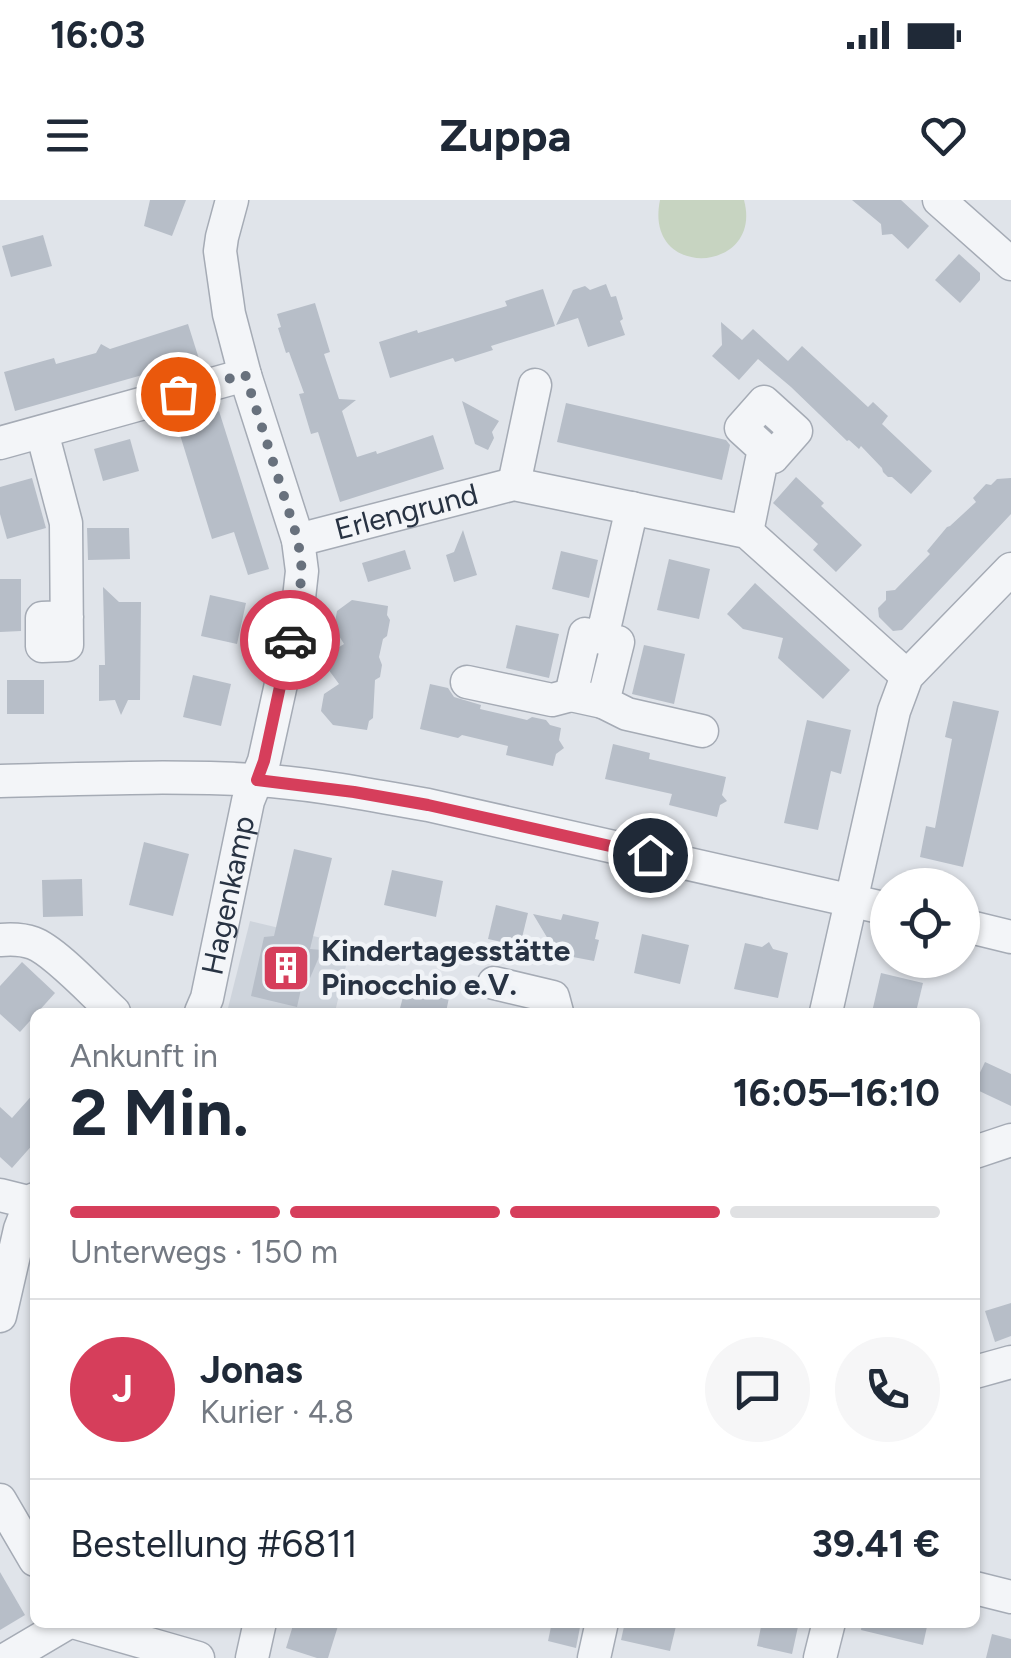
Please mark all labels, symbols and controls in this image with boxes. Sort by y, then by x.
text: 16:03 [50,12,145,58]
icon: menu [40,108,95,163]
text: Zuppa [439,108,572,162]
icon: heart [916,108,971,163]
pin [136,352,221,437]
icon: bag [151,367,206,422]
street label: Erlengrund [331,475,482,548]
courier [240,590,340,690]
icon: car [263,613,318,668]
street label: Hagenkamp [193,813,262,978]
pin [608,813,693,898]
icon: home [623,828,678,883]
map controls [870,868,980,978]
button: locate [870,868,980,978]
place label: Kindertagesstätte Pinocchio e.V. [321,932,571,1003]
building icon: Kindertagesstätte Pinocchio e.V. [260,942,312,994]
text: Ankunft in [70,1037,218,1075]
text: 16:05–16:10 [733,1070,940,1116]
text: 2 Min. [70,1073,249,1151]
text: Unterwegs · 150 m [70,1233,338,1271]
button: chat [705,1337,810,1442]
button: phone [835,1337,940,1442]
text: Jonas [200,1347,303,1393]
text: J [112,1366,133,1412]
text: Kurier · 4.8 [200,1393,354,1431]
text: Bestellung #6811 [70,1521,358,1567]
text: 39.41 € [812,1521,940,1567]

